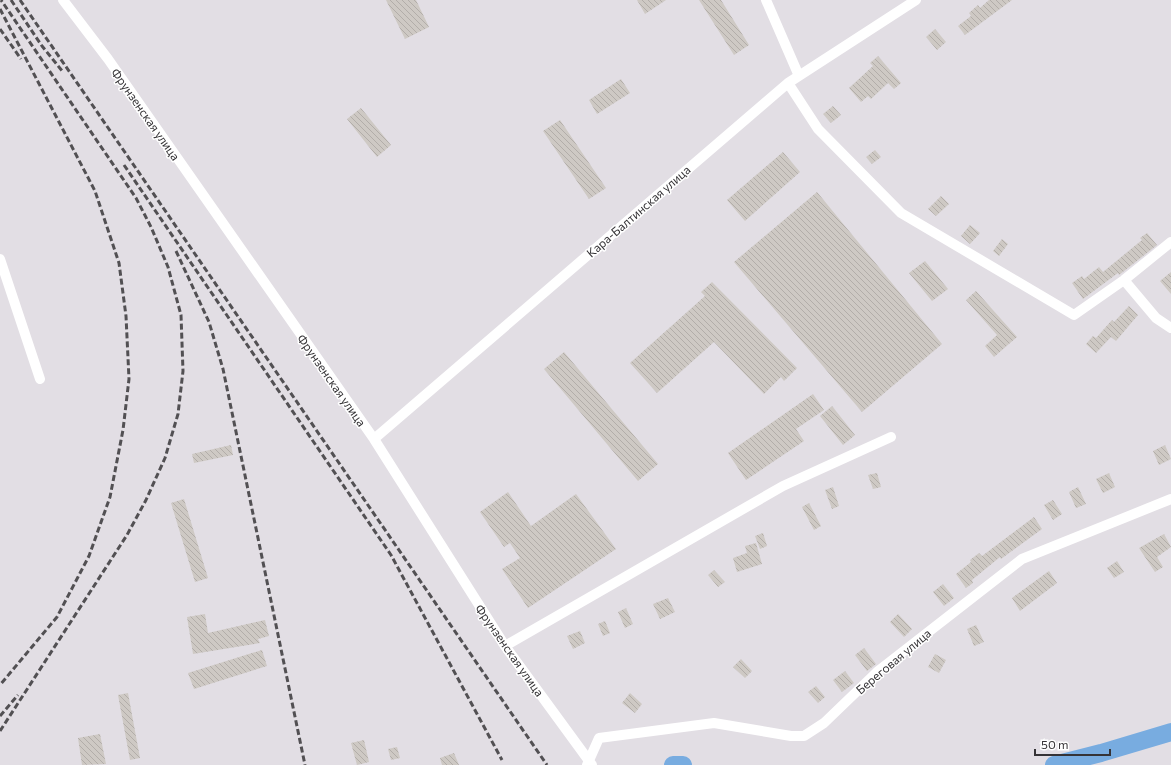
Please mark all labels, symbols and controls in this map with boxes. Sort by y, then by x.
street label: Фрунзенская улица [109,65,183,163]
street label: Кара-Балтинская улица [583,162,693,260]
street label: Фрунзенская улица [295,331,369,429]
street label: Фрунзенская улица [473,601,547,699]
street label: Береговая улица [853,626,933,696]
scale bar [1035,731,1110,757]
text: 50 m [1041,737,1069,751]

